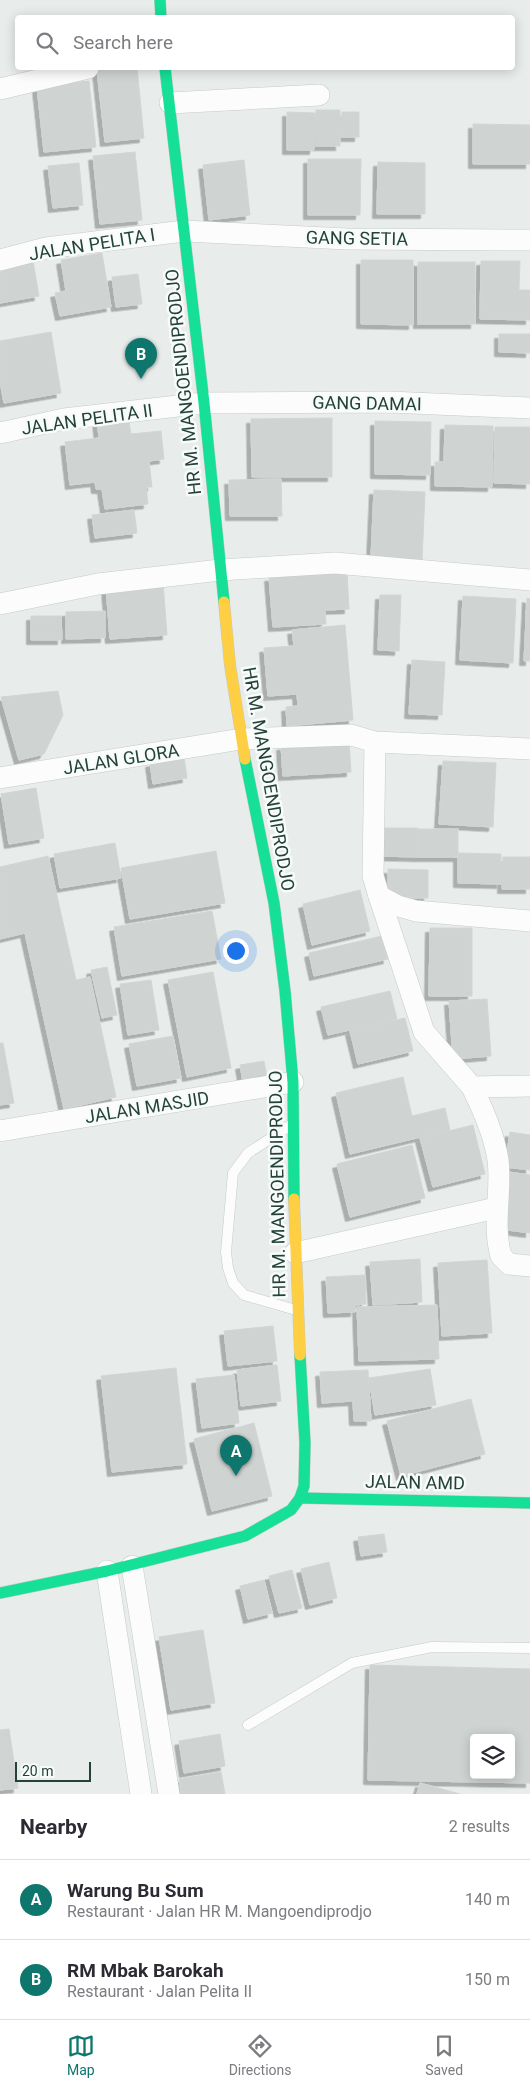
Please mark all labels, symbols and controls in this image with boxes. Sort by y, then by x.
search box [15,15,515,70]
icon: search [33,29,61,57]
text: Search here [73,31,173,54]
street label: JALAN PELITA I [27,224,157,264]
street label: GANG SETIA [306,227,409,249]
street label: HR M. MANGOENDIPRODJO [161,268,205,496]
pin: B [125,338,157,379]
street label: GANG DAMAI [312,392,422,414]
street label: JALAN PELITA II [20,399,154,439]
street label: HR M. MANGOENDIPRODJO [239,665,299,893]
street label: JALAN GLORA [62,739,181,779]
your location [223,938,249,964]
street label: HR M. MANGOENDIPRODJO [265,1070,289,1298]
street label: JALAN MASJID [83,1087,211,1127]
pin: A [220,1435,252,1476]
street label: JALAN AMD [365,1471,465,1493]
map controls [470,1734,515,1779]
button: layers [470,1734,515,1779]
scale bar [15,1759,91,1782]
text: 20 m [22,1763,54,1779]
text: Nearby [20,1815,87,1839]
text: 2 results [449,1817,510,1836]
text: Warung Bu Sum [67,1879,204,1902]
text: A [31,1890,41,1909]
text: 140 m [465,1890,510,1909]
text: Restaurant · Jalan HR M. Mangoendiprodjo [67,1902,372,1921]
text: RM Mbak Barokah [67,1959,224,1982]
text: B [31,1970,41,1989]
text: 150 m [465,1970,510,1989]
text: Restaurant · Jalan Pelita II [67,1982,252,2001]
tab: Map [67,2032,95,2078]
tab: Directions [229,2032,292,2078]
tab: Saved [425,2032,463,2078]

